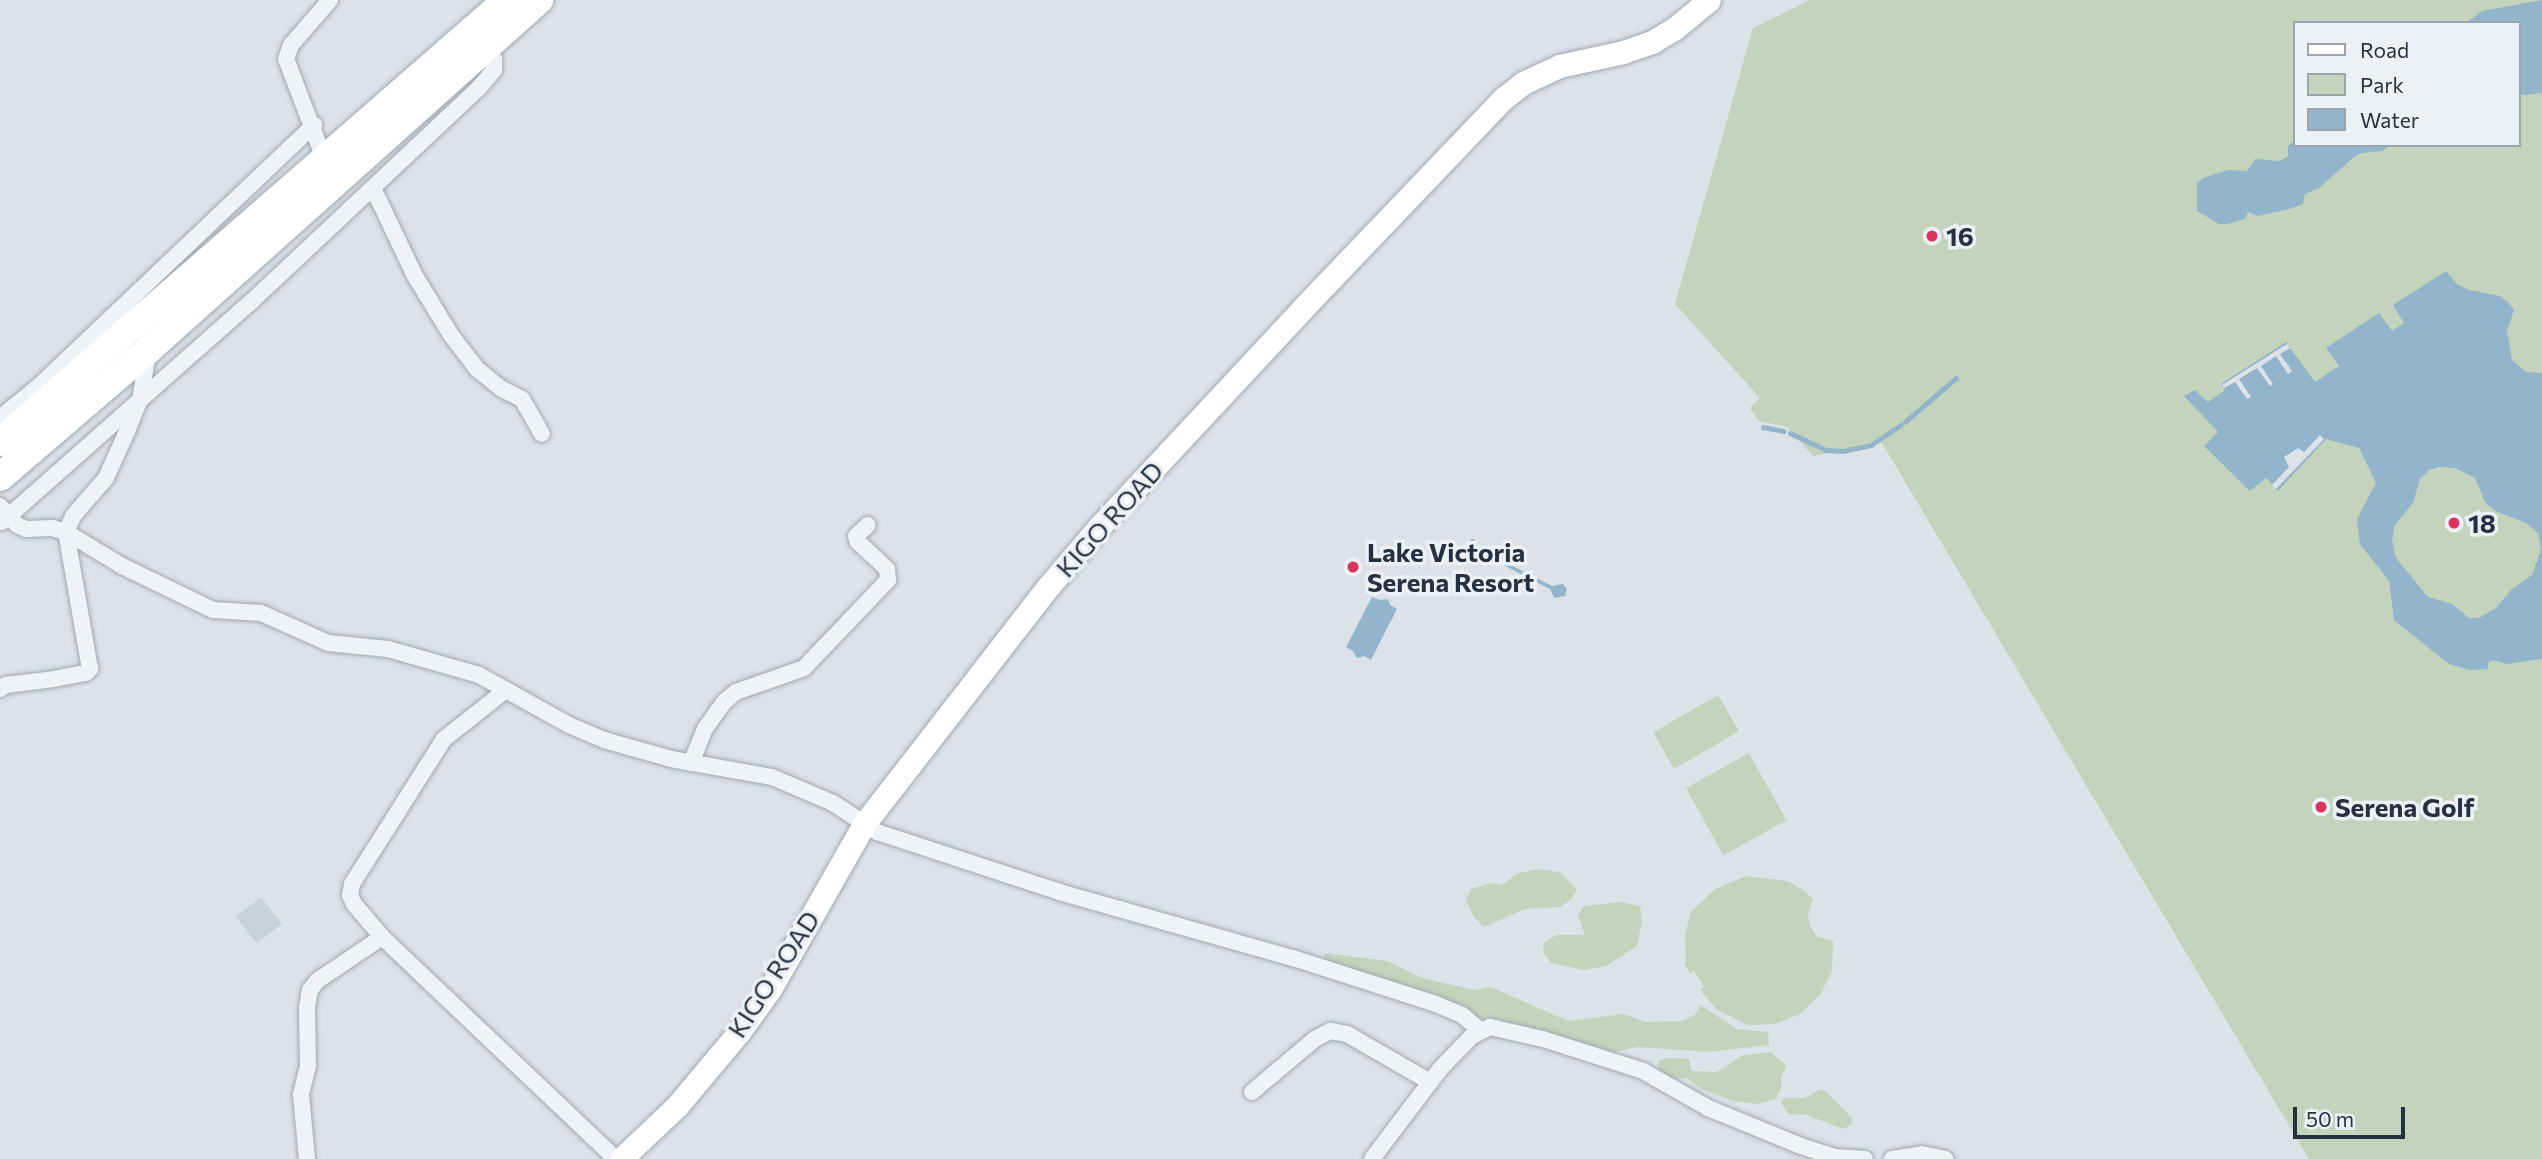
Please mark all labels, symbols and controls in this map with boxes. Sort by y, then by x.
legend [2294,21,2521,147]
text: Road [2360,37,2409,62]
text: Park [2360,72,2404,97]
text: Water [2360,107,2419,132]
place label: 16 [1946,220,1974,252]
marker: 16 [1924,228,1940,244]
street label: KIGO ROAD [1049,455,1169,583]
place label: 18 [2468,507,2496,539]
marker: 18 [2446,515,2462,531]
place label: Lake Victoria Serena Resort [1367,536,1534,598]
marker: Lake Victoria Serena Resort [1345,559,1361,575]
place label: Serena Golf [2335,791,2474,823]
marker: Serena Golf [2313,799,2329,815]
street label: KIGO ROAD [721,905,825,1043]
scale bar [2297,1092,2409,1136]
text: 50 m [2306,1106,2354,1131]

